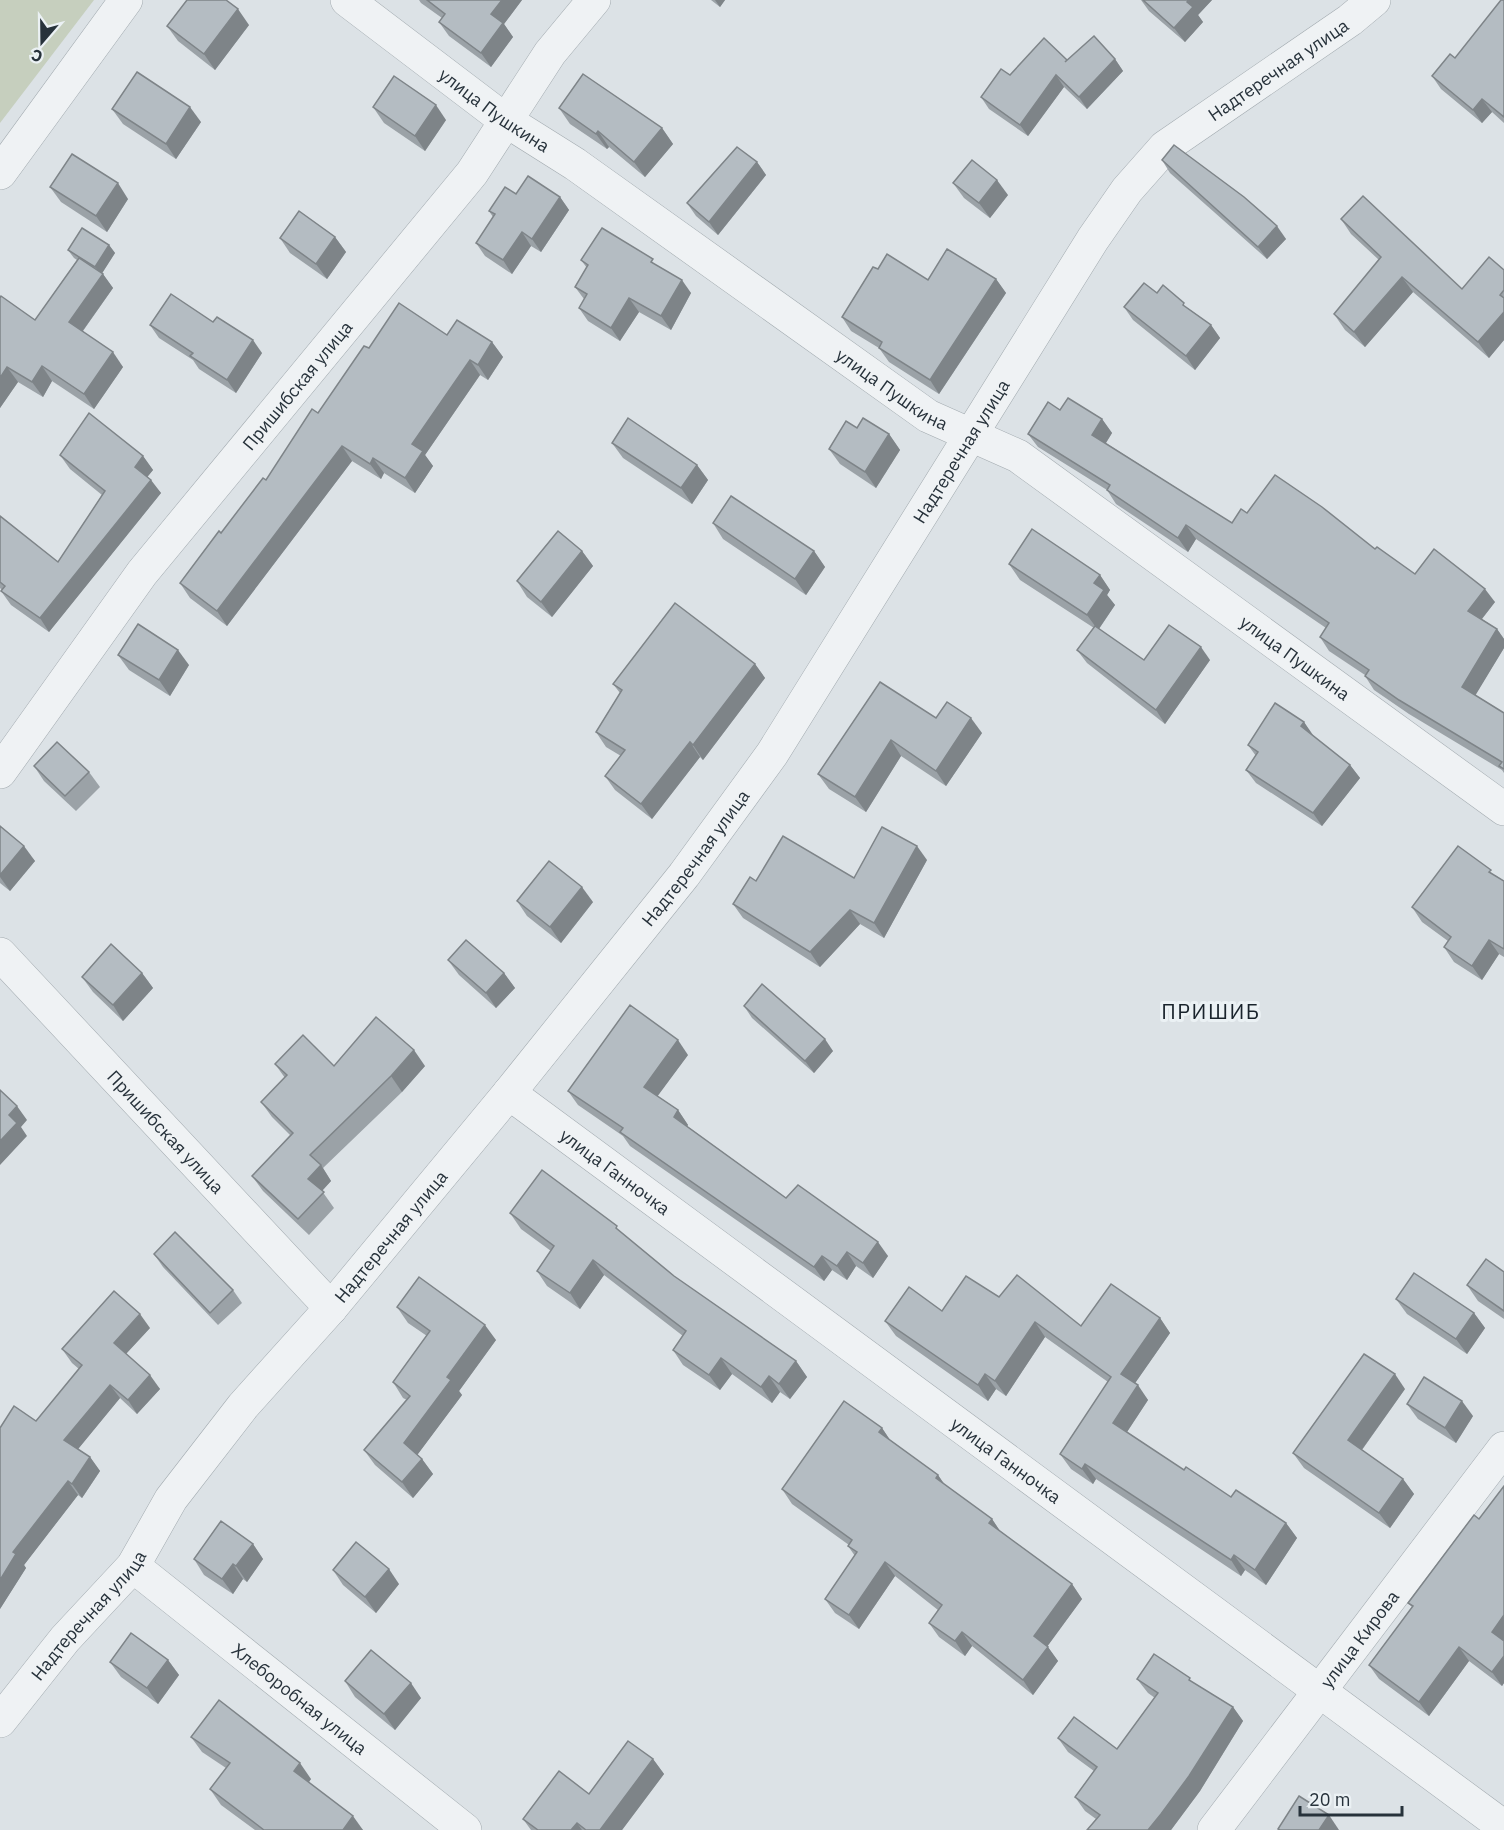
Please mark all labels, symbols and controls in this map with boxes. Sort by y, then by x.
north arrow [12,12,72,72]
street label: Надтеречная улица [1203,13,1353,126]
text: С [29,45,45,67]
street label: улица Пушкина [435,63,555,157]
street label: Пришибская улица [237,315,357,455]
street label: улица Пушкина [832,343,952,435]
street label: Надтеречная улица [907,375,1014,527]
street label: улица Пушкина [1236,610,1355,705]
street label: Надтеречная улица [636,784,754,931]
district label: ПРИШИБ [1161,997,1261,1025]
street label: Пришибская улица [103,1065,230,1198]
street label: улица Ганночка [555,1123,675,1220]
street label: Надтеречная улица [329,1165,452,1307]
street label: улица Ганночка [947,1412,1066,1508]
street label: Надтеречная улица [25,1546,151,1685]
street label: улица Кирова [1315,1585,1404,1692]
street label: Хлеборобная улица [227,1638,372,1760]
scale bar [1300,1779,1402,1817]
text: 20 m [1309,1788,1351,1811]

